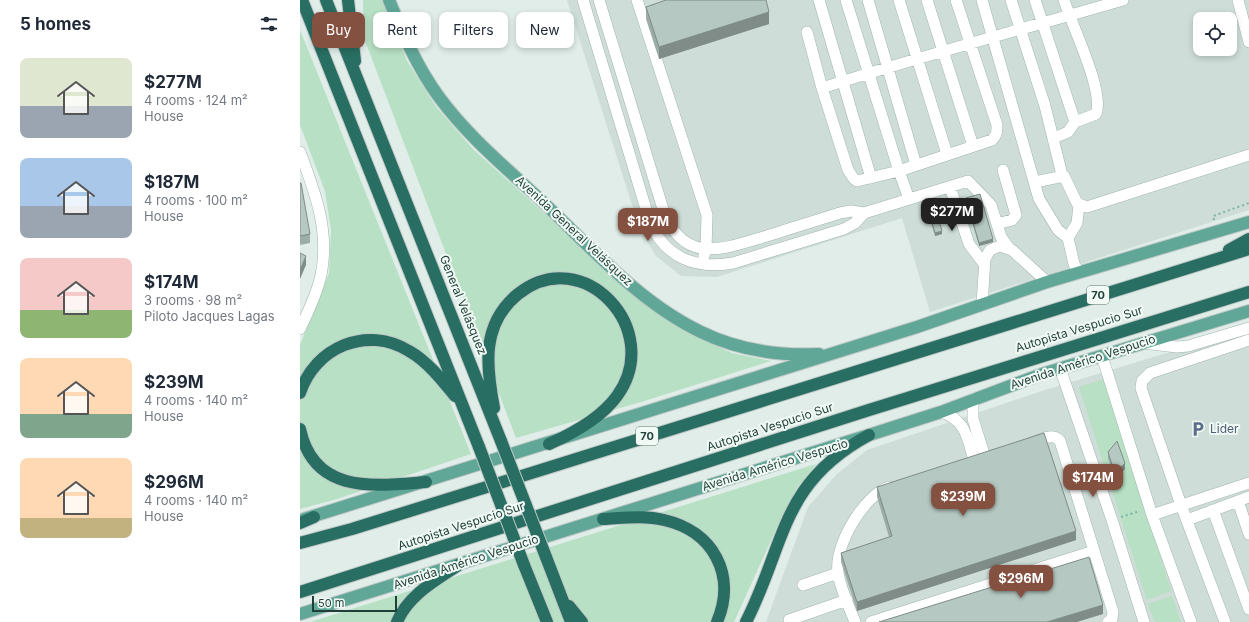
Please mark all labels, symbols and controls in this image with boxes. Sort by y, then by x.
chip: Buy [312,12,365,48]
chip: Rent [373,12,431,48]
chip: Filters [439,12,508,48]
chip: New [516,12,574,48]
map controls [1193,12,1237,56]
button: locate [1193,12,1237,56]
icon: filters [258,13,280,35]
text: 5 homes [20,14,91,34]
text: $277M [144,72,202,92]
icon: home [52,74,100,122]
text: 4 rooms · 124 m² [144,92,248,108]
text: House [144,108,184,124]
text: $187M [144,172,199,192]
street label: Avenida General Velásquez [513,172,636,289]
icon: home [52,174,100,222]
text: 4 rooms · 100 m² [144,192,248,208]
pin: $277M [924,198,980,232]
text: $277M [930,203,974,219]
text: House [144,208,184,224]
pin: $187M [620,208,676,242]
text: $187M [627,213,669,229]
street label: General Velásquez [437,253,490,357]
text: $174M [144,272,199,292]
icon: home [52,274,100,322]
road number: 70 [1087,286,1109,304]
text: 3 rooms · 98 m² [144,292,242,308]
street label: Autopista Vespucio Sur [1013,302,1145,355]
text: Piloto Jacques Lagas [144,308,275,324]
street label: Avenida Américo Vespucio [1008,331,1157,392]
text: $239M [144,372,204,392]
icon: home [52,374,100,422]
text: 4 rooms · 140 m² [144,392,248,408]
street label: Autopista Vespucio Sur [705,399,835,454]
text: House [144,408,184,424]
parking icon: Lider [1189,420,1207,438]
place label: Lider [1210,421,1239,436]
road number: 70 [636,427,658,445]
street label: Avenida Américo Vespucio [700,435,850,494]
pin: $174M [1065,464,1121,498]
text: $174M [1072,469,1114,485]
text: $296M [144,472,204,492]
icon: home [52,474,100,522]
pin: $239M [935,483,991,517]
text: $239M [940,488,986,504]
text: 4 rooms · 140 m² [144,492,248,508]
street label: Autopista Vespucio Sur [396,498,526,553]
text: House [144,508,184,524]
street label: Avenida Américo Vespucio [391,531,540,592]
pin: $296M [993,565,1049,599]
text: $296M [998,570,1044,586]
scale bar [312,594,397,613]
text: 50 m [318,596,344,610]

